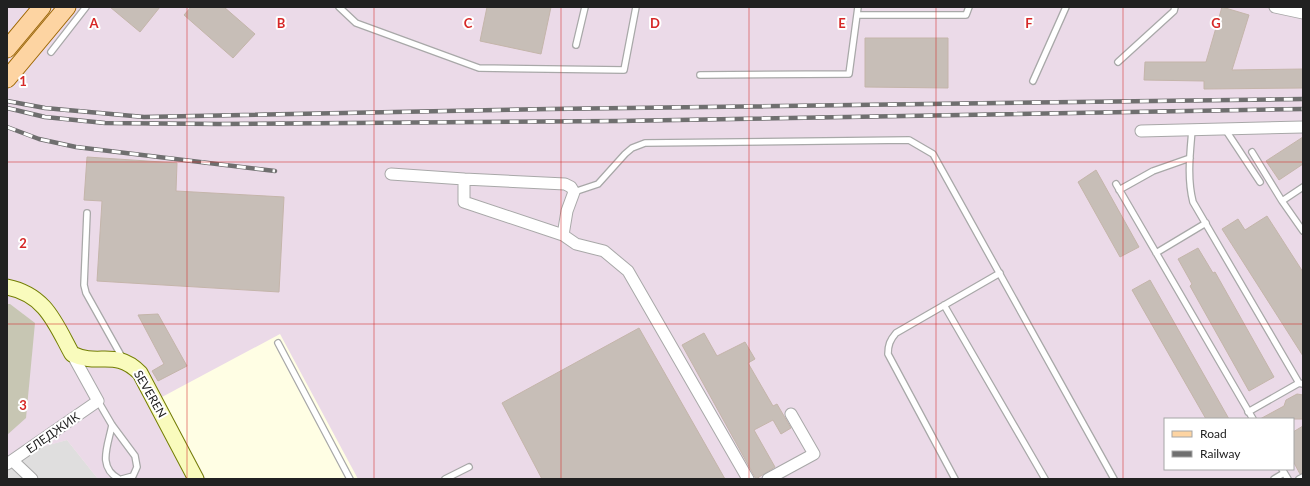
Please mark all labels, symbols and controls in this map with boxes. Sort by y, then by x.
text: A [88,15,99,31]
text: B [277,15,286,31]
text: C [464,15,473,31]
text: D [650,15,660,31]
text: E [838,15,846,31]
text: F [1025,15,1033,31]
text: G [1211,15,1221,31]
text: 1 [19,73,27,89]
text: 2 [19,235,27,251]
street label: SEVEREN [131,367,170,420]
text: 3 [19,397,27,413]
street label: ЕЛЕДЖИК [23,409,82,456]
legend [1164,418,1294,470]
text: Road [1200,426,1227,441]
text: Railway [1200,446,1241,461]

